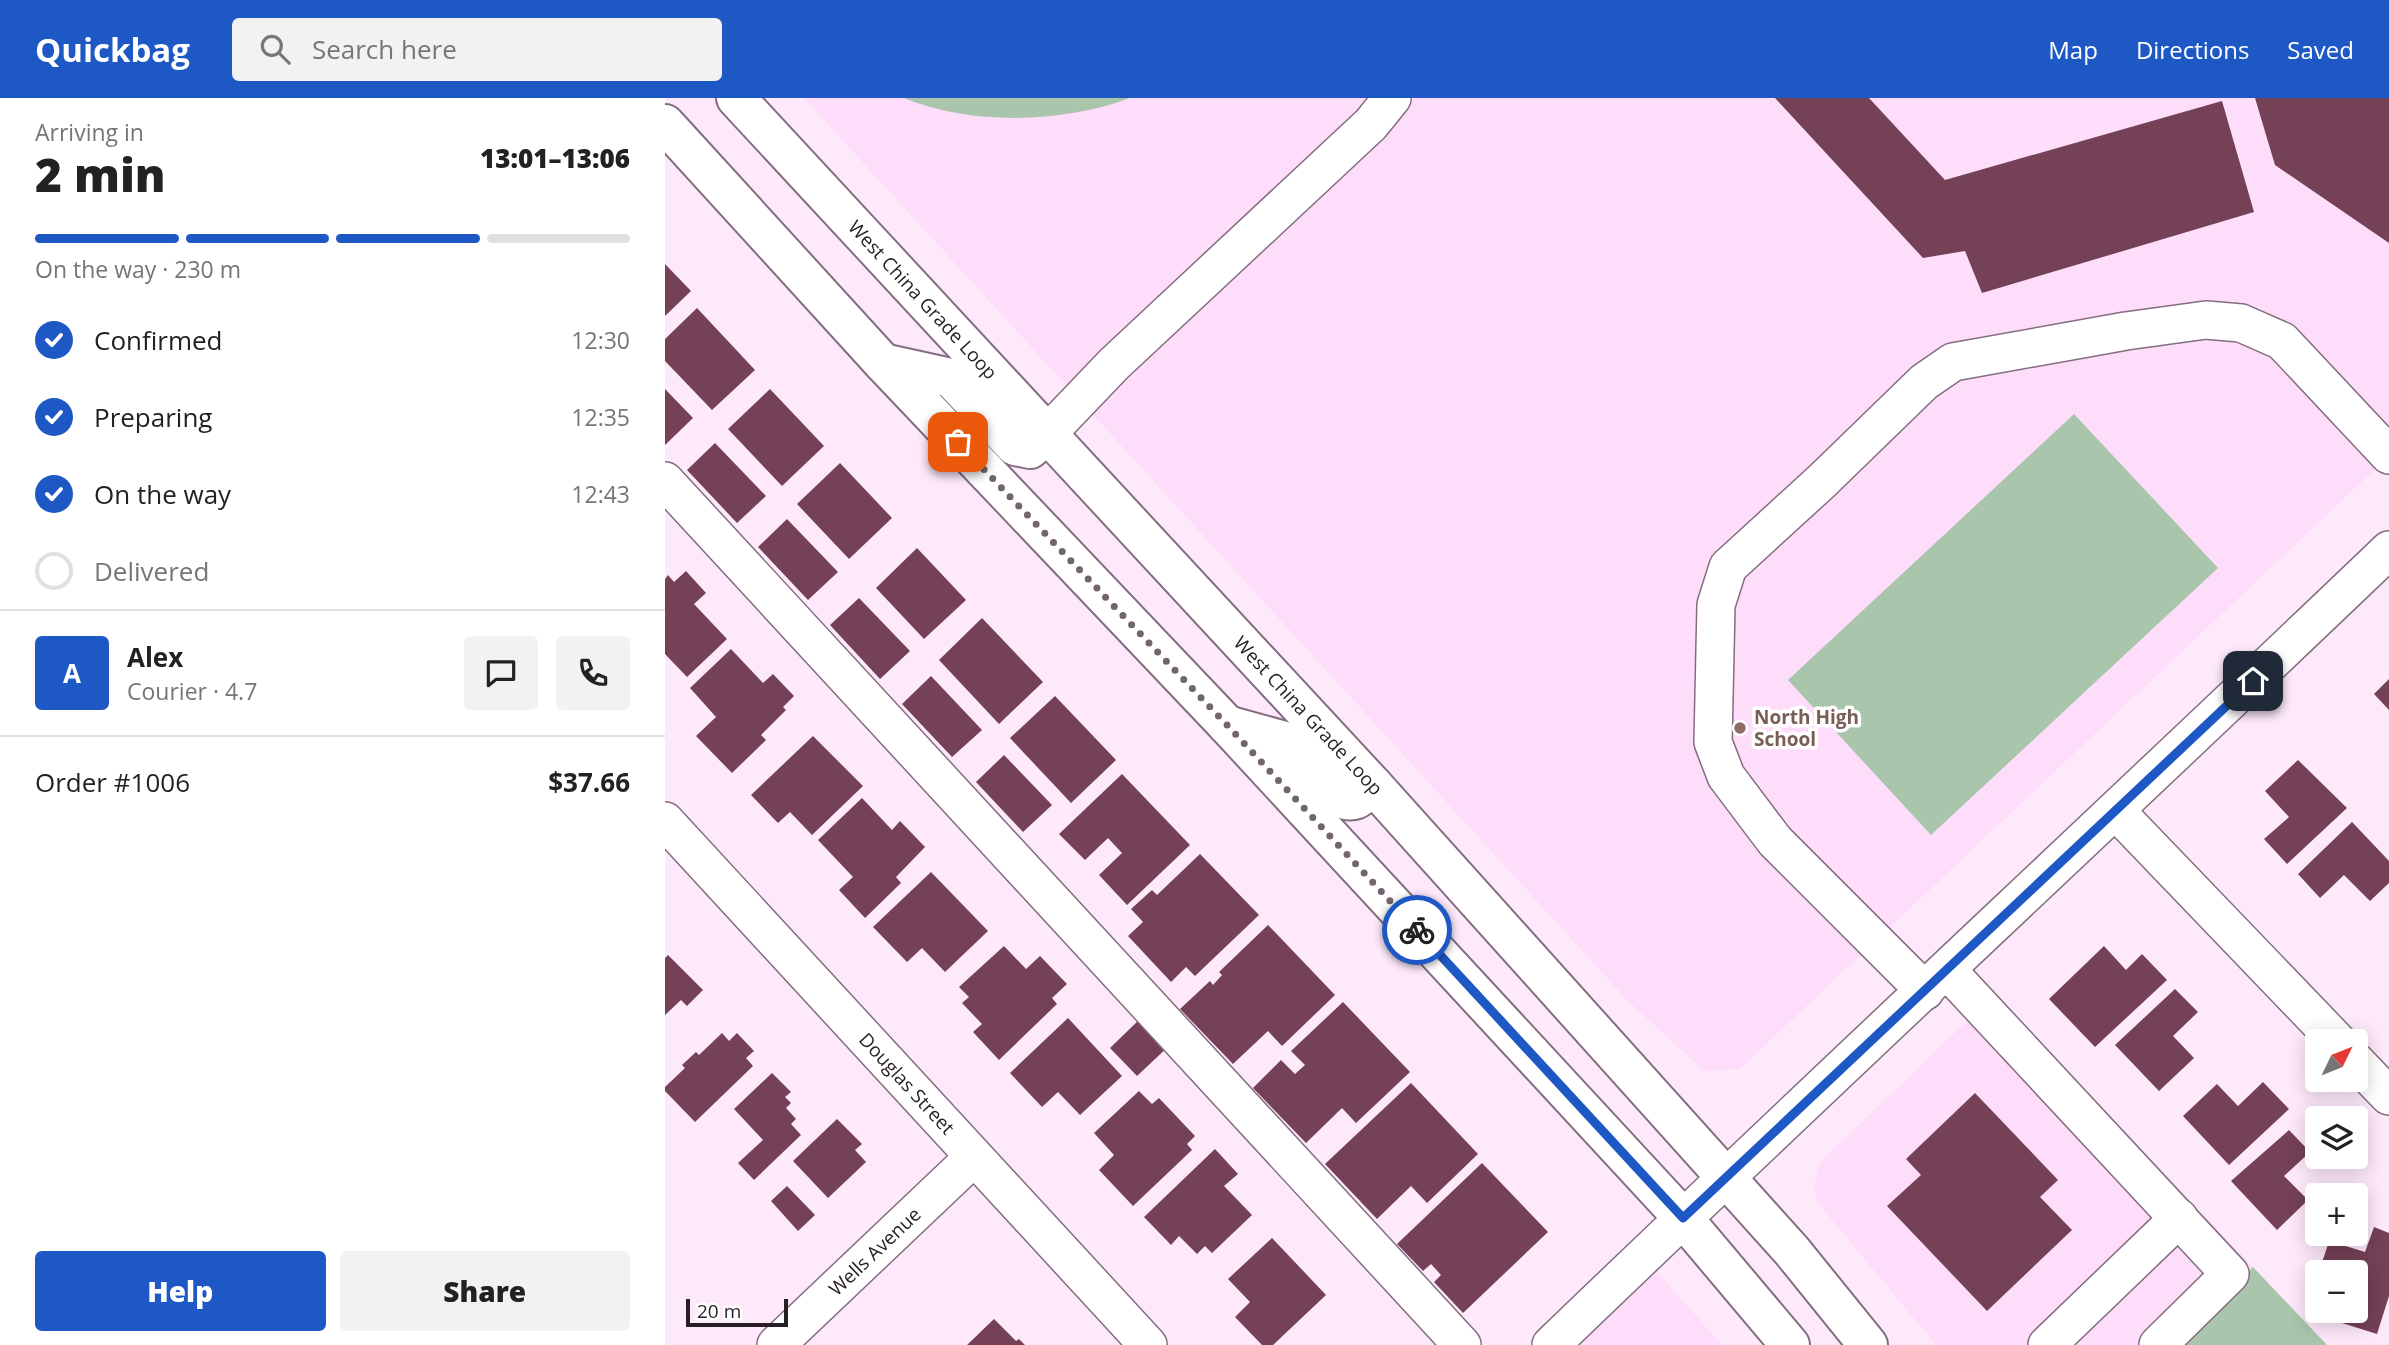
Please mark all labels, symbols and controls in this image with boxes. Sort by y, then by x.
search box [232,18,722,81]
text: Quickbag [35,27,190,72]
icon: search [256,30,294,68]
text: Search here [312,31,457,67]
text: Map [2048,33,2098,66]
text: Directions [2136,33,2249,66]
text: Saved [2287,33,2354,66]
text: Arriving in [35,116,144,148]
text: 13:01–13:06 [480,140,630,176]
text: 2 min [35,143,166,205]
street label: West China Grade Loop [843,214,1003,385]
text: On the way · 230 m [35,253,241,285]
icon: check [35,321,73,359]
text: Confirmed [94,322,222,358]
text: 12:30 [571,324,630,356]
icon: check [35,398,73,436]
text: Preparing [94,399,212,435]
text: 12:35 [571,401,630,433]
pin [928,412,988,472]
icon: bag [939,423,977,461]
icon: check [35,475,73,513]
text: On the way [94,476,231,512]
text: 12:43 [571,478,630,510]
text: Delivered [94,553,209,589]
street label: West China Grade Loop [1228,630,1389,801]
button: chat [464,636,538,710]
button: phone [556,636,630,710]
text: Alex [127,639,183,675]
pin [2223,651,2283,711]
text: A [63,655,81,691]
icon: home [2234,662,2272,700]
text: Courier · 4.7 [127,675,257,707]
place label: North High School [1754,704,1859,752]
marker: North High School [1732,720,1748,736]
text: Order #1006 [35,764,190,800]
text: $37.66 [548,764,630,800]
courier [1382,895,1452,965]
icon: bike [1398,911,1436,949]
street label: Douglas Street [853,1027,961,1140]
north arrow [2305,1029,2368,1092]
map controls [2305,1029,2368,1323]
button: layers [2305,1106,2368,1169]
button: + [2305,1183,2368,1246]
street label: Wells Avenue [823,1201,926,1301]
button: Help [35,1251,326,1331]
button: Share [340,1251,630,1331]
button: − [2305,1260,2368,1323]
scale bar [686,1296,787,1328]
text: 20 m [697,1298,741,1324]

